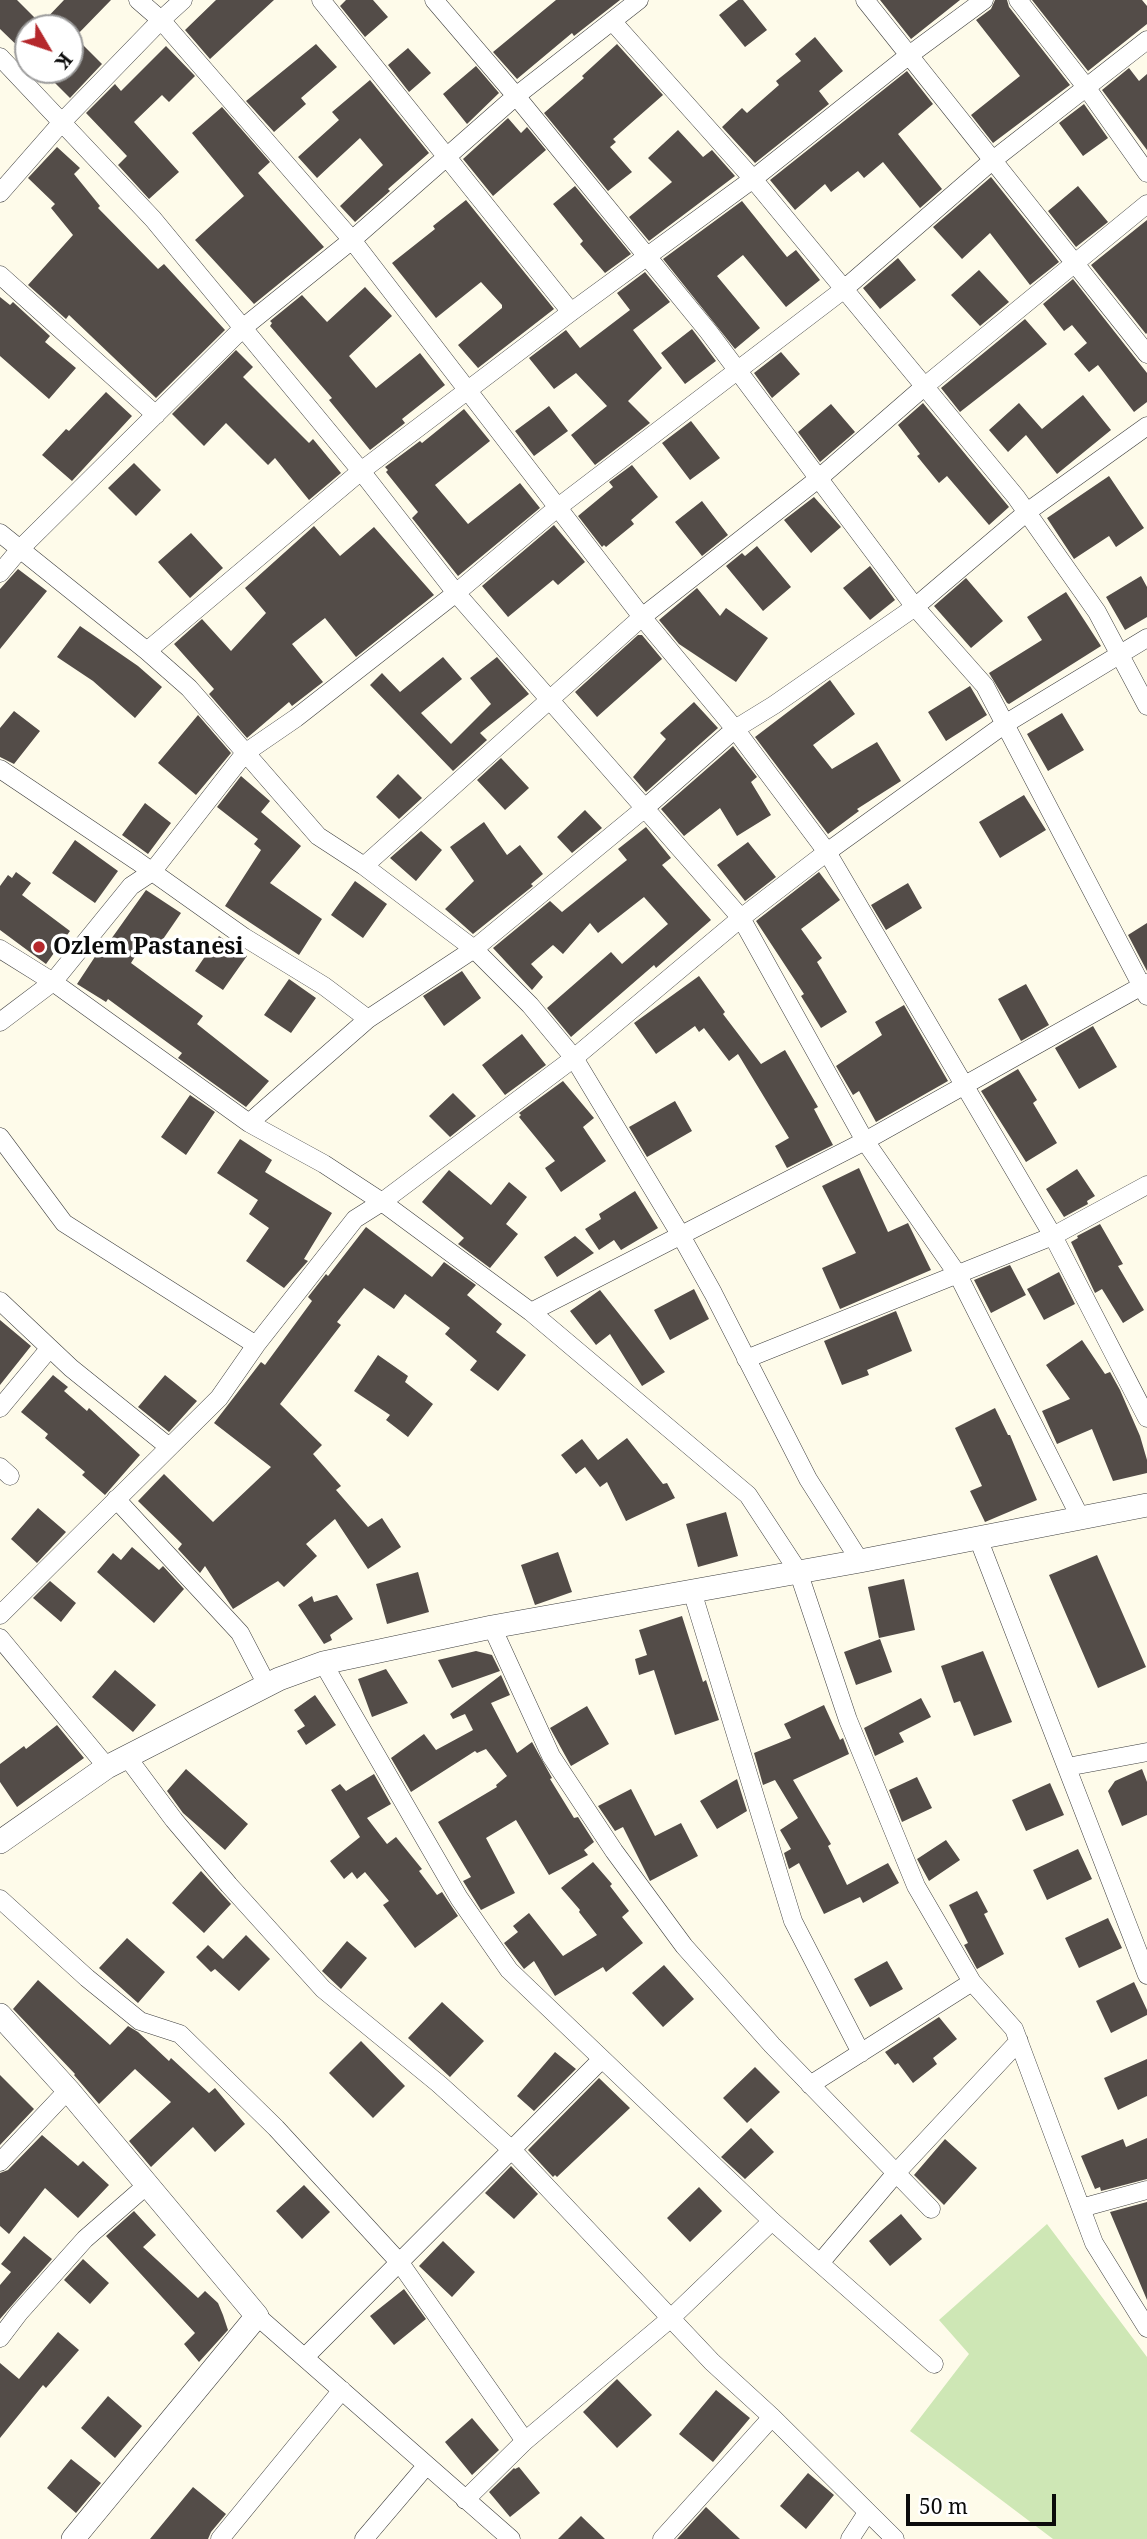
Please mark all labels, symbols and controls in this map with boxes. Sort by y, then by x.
north arrow [14,14,84,84]
text: K [49,47,78,75]
place label: Ozlem Pastanesi [53,933,243,961]
marker: Ozlem Pastanesi [31,939,47,955]
scale bar [909,2480,1060,2524]
text: 50 m [919,2492,968,2520]

